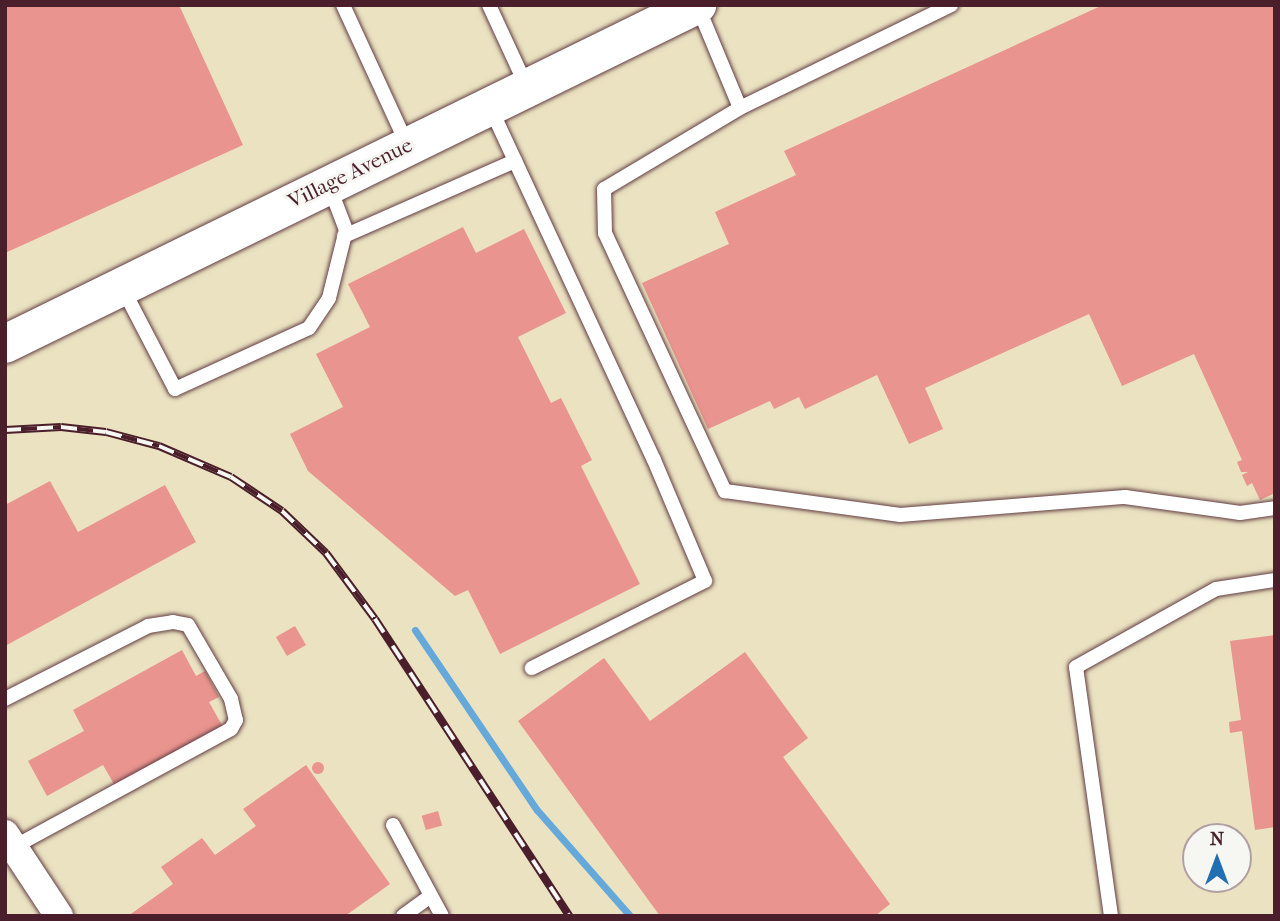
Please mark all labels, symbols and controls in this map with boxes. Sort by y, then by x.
street label: Village Avenue [284,132,416,214]
north arrow [1182,823,1252,893]
text: N [1210,828,1224,850]

